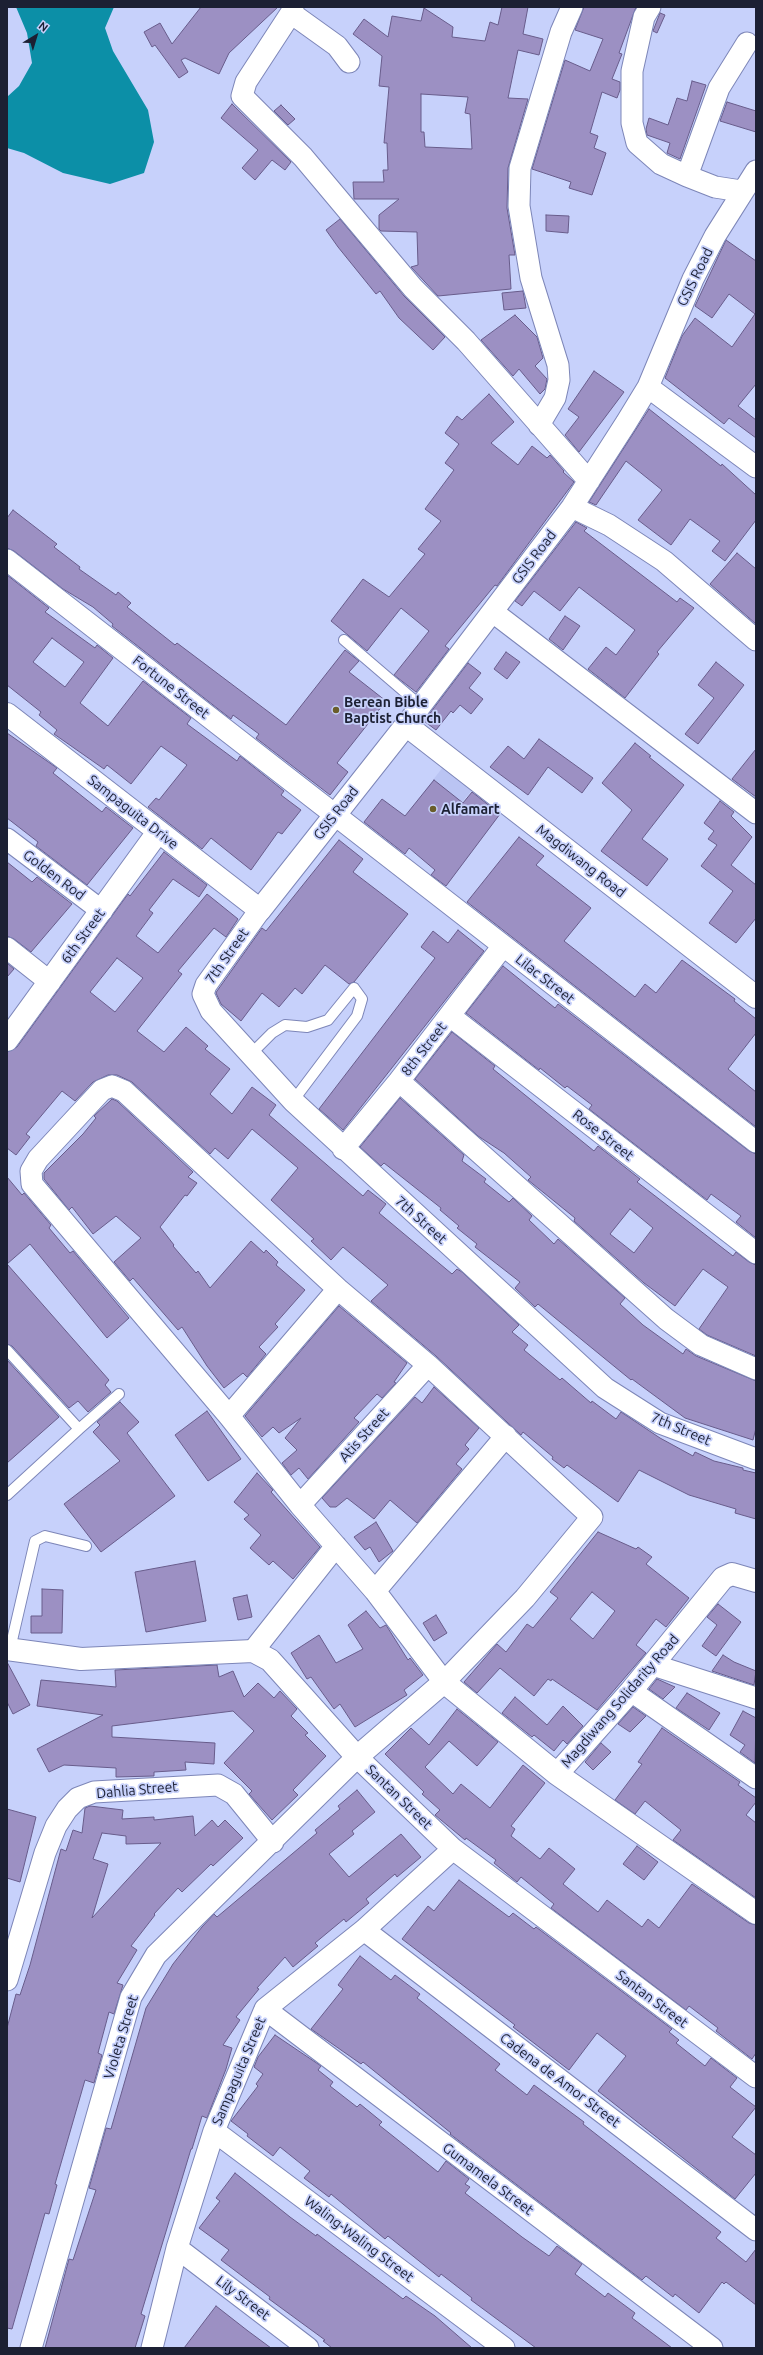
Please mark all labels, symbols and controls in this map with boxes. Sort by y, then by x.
north arrow [16,16,56,56]
text: N [36,19,50,34]
street label: GSIS Road [674,245,716,309]
street label: GSIS Road [508,527,560,587]
street label: Fortune Street [129,652,213,722]
place label: Berean Bible Baptist Church [344,694,441,726]
marker: Berean Bible Baptist Church [331,705,341,715]
street label: Sampaguita Drive [84,771,182,853]
street label: GSIS Road [310,783,362,843]
place label: Alfamart [441,801,500,817]
marker: Alfamart [428,804,438,814]
street label: Magdiwang Road [533,821,629,901]
street label: Golden Rod [20,846,88,904]
street label: 6th Street [57,905,109,967]
street label: 7th Street [202,925,252,987]
street label: Lilac Street [512,951,578,1007]
street label: 8th Street [398,1019,450,1079]
street label: Rose Street [569,1106,637,1164]
street label: 7th Street [392,1192,450,1248]
street label: Atis Street [336,1405,392,1465]
street label: 7th Street [648,1409,714,1449]
street label: Magdiwang Solidarity Road [558,1631,682,1771]
street label: Santan Street [362,1761,436,1833]
street label: Dahlia Street [96,1778,178,1802]
street label: Santan Street [613,1967,691,2031]
street label: Violeta Street [100,1993,142,2081]
street label: Sampaguita Street [209,2014,269,2128]
street label: Cadena de Amor Street [497,2029,623,2131]
street label: Gumamela Street [439,2139,537,2219]
street label: Waling-Waling Street [301,2192,417,2286]
street label: Lily Street [213,2272,273,2324]

